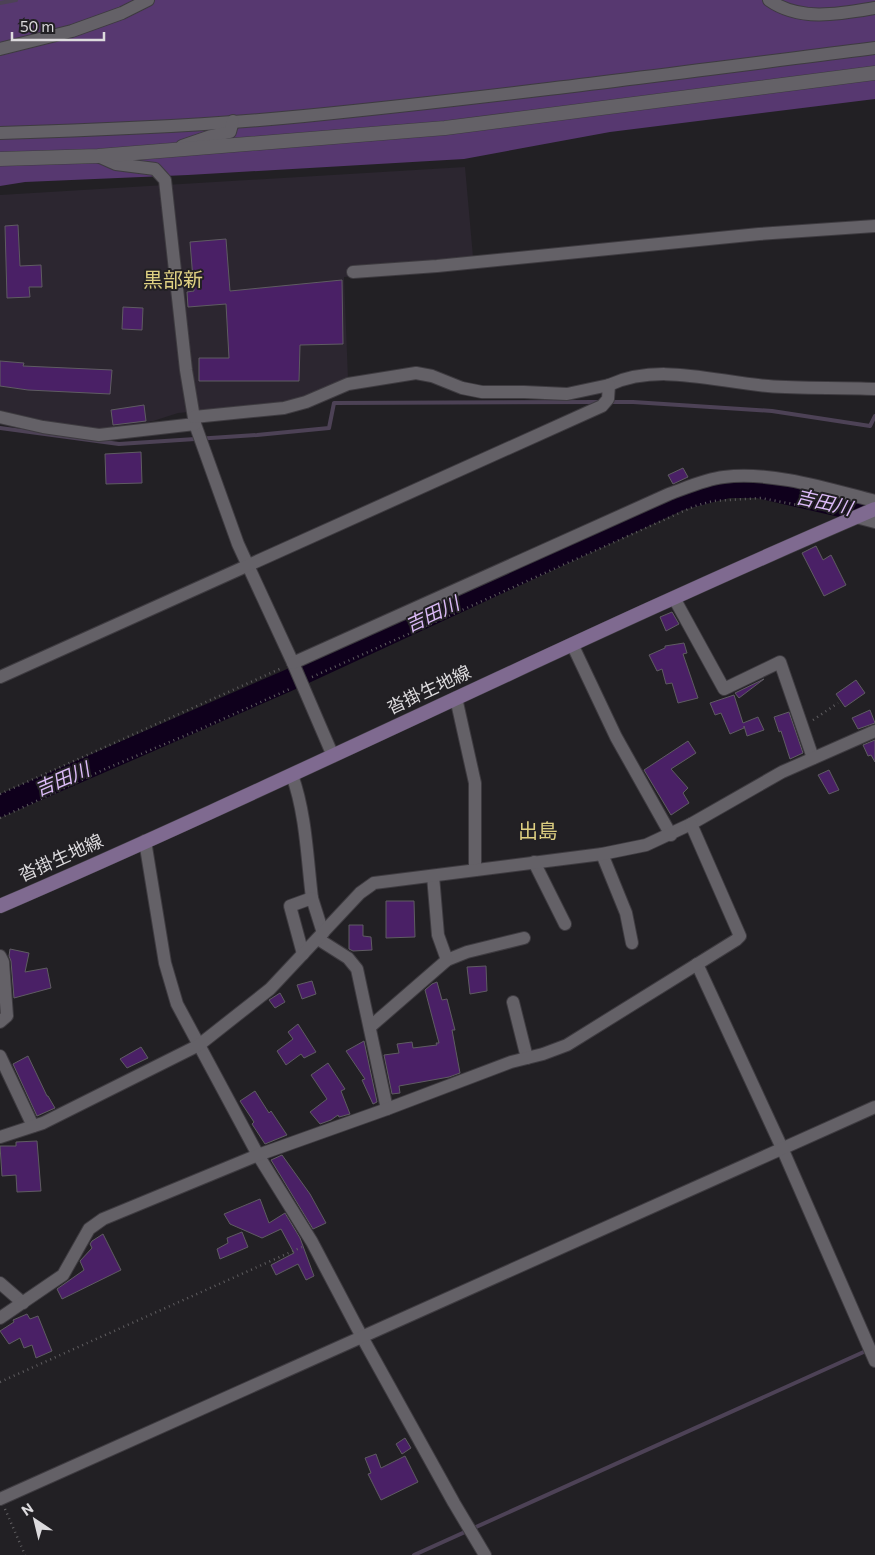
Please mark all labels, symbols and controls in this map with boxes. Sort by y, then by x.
scale bar [12,10,105,42]
text: 50 m [20,17,54,35]
district label: 黒部新 [143,267,203,291]
water label: 吉田川 [794,484,856,520]
water label: 吉田川 [401,590,464,636]
street label: 沓掛生地線 [383,660,474,718]
water label: 吉田川 [31,756,94,800]
district label: 出島 [518,818,558,842]
street label: 沓掛生地線 [15,829,106,885]
north arrow [10,1495,60,1545]
text: N [18,1499,36,1519]

